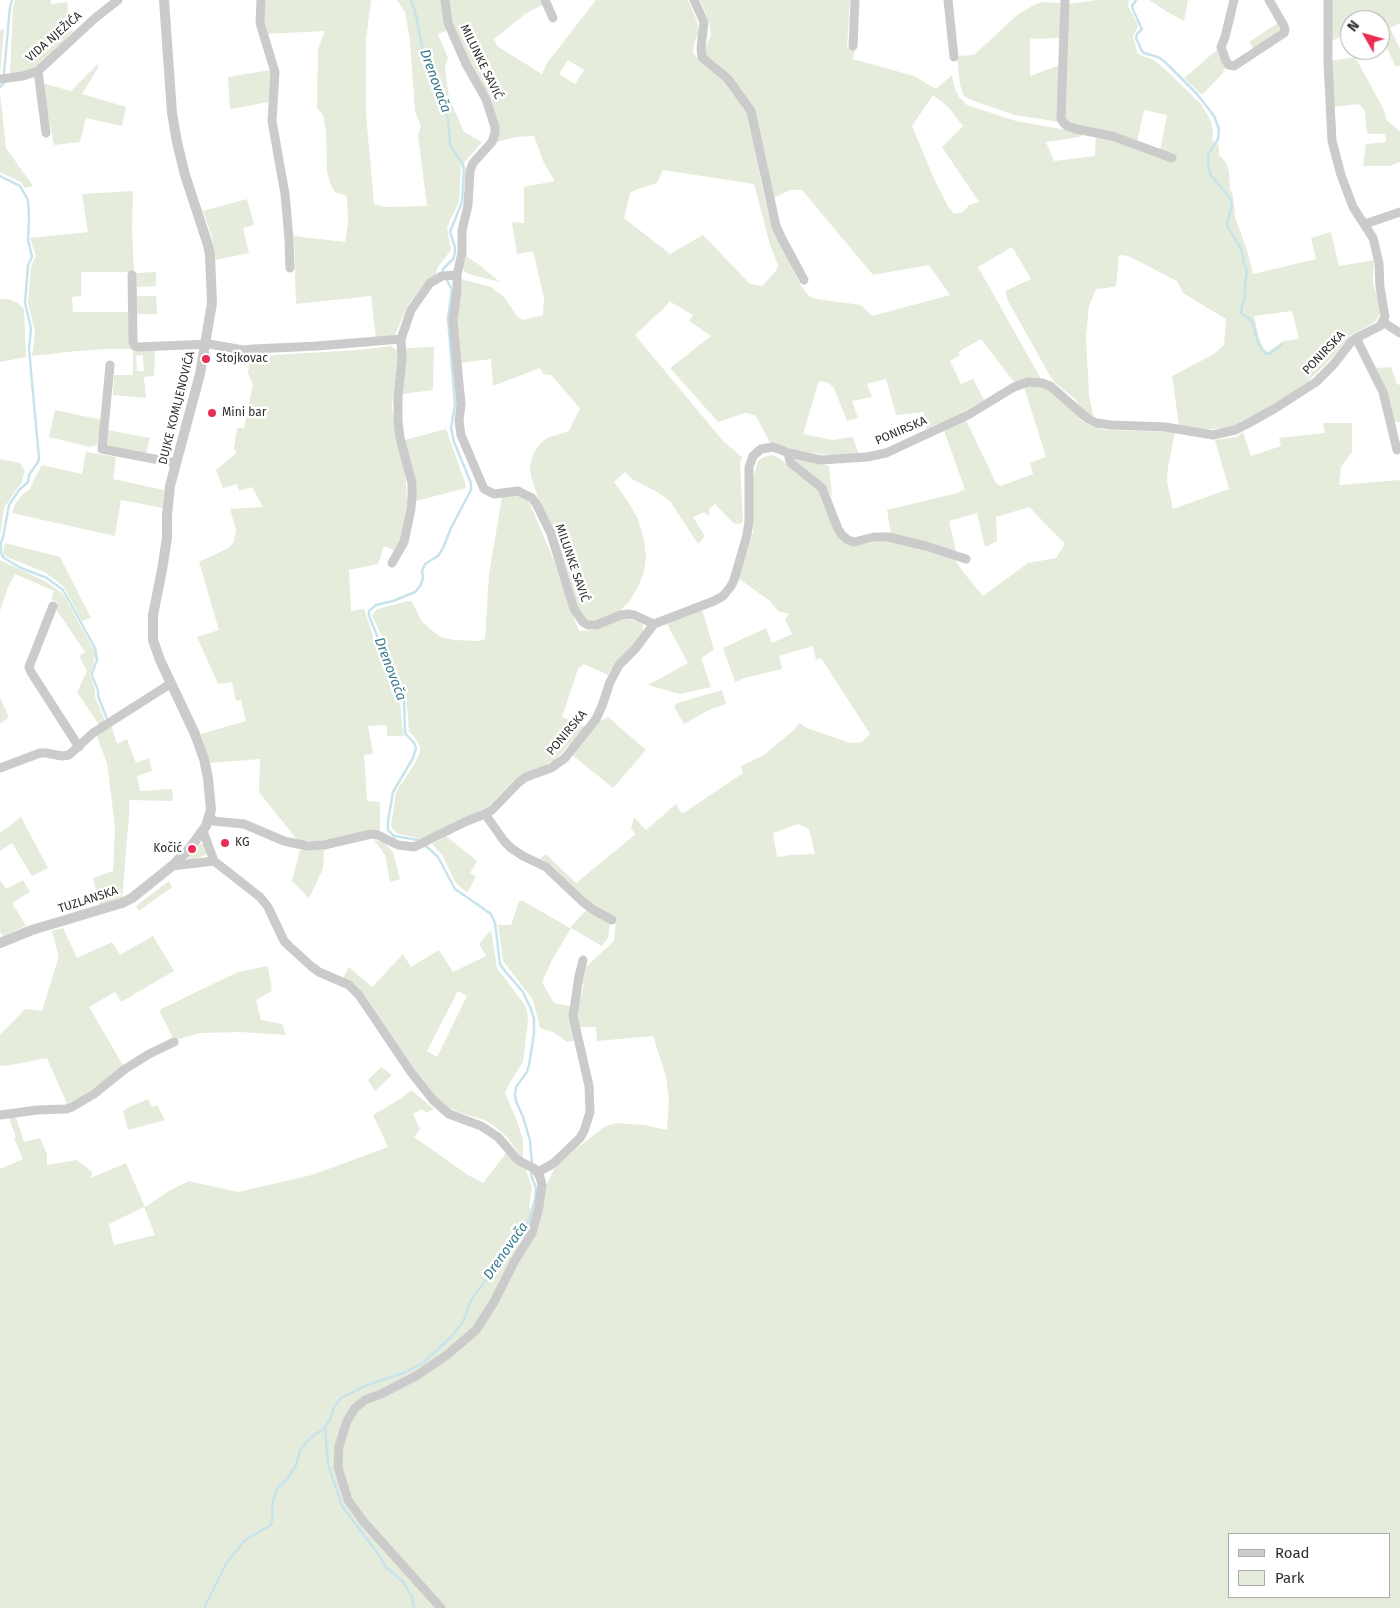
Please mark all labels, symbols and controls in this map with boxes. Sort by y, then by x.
street label: VIDA NJEŽIĆA [23,9,85,65]
north arrow [1340,10,1390,60]
text: N [1344,17,1363,35]
street label: MILUNKE SAVIĆ [457,22,505,102]
water label: Drenovača [416,47,454,115]
street label: PONIRSKA [1300,328,1348,378]
street label: DUJKE KOMLJENOVIĆA [156,350,198,466]
place label: Stojkovac [216,352,268,366]
marker: Stojkovac [200,353,212,365]
place label: Mini bar [222,406,266,420]
marker: Mini bar [206,407,218,419]
street label: PONIRSKA [873,414,929,448]
street label: MILUNKE SAVIĆ [552,522,592,604]
water label: Drenovača [370,635,410,703]
street label: PONIRSKA [544,707,590,759]
place label: KG [235,836,249,850]
marker: KG [219,837,231,849]
place label: Kočić [153,842,182,856]
marker: Kočić [186,843,198,855]
street label: TUZLANSKA [56,884,120,916]
water label: Drenovača [480,1219,532,1283]
legend [1228,1533,1390,1598]
text: Road [1275,1544,1310,1562]
text: Park [1275,1569,1305,1587]

